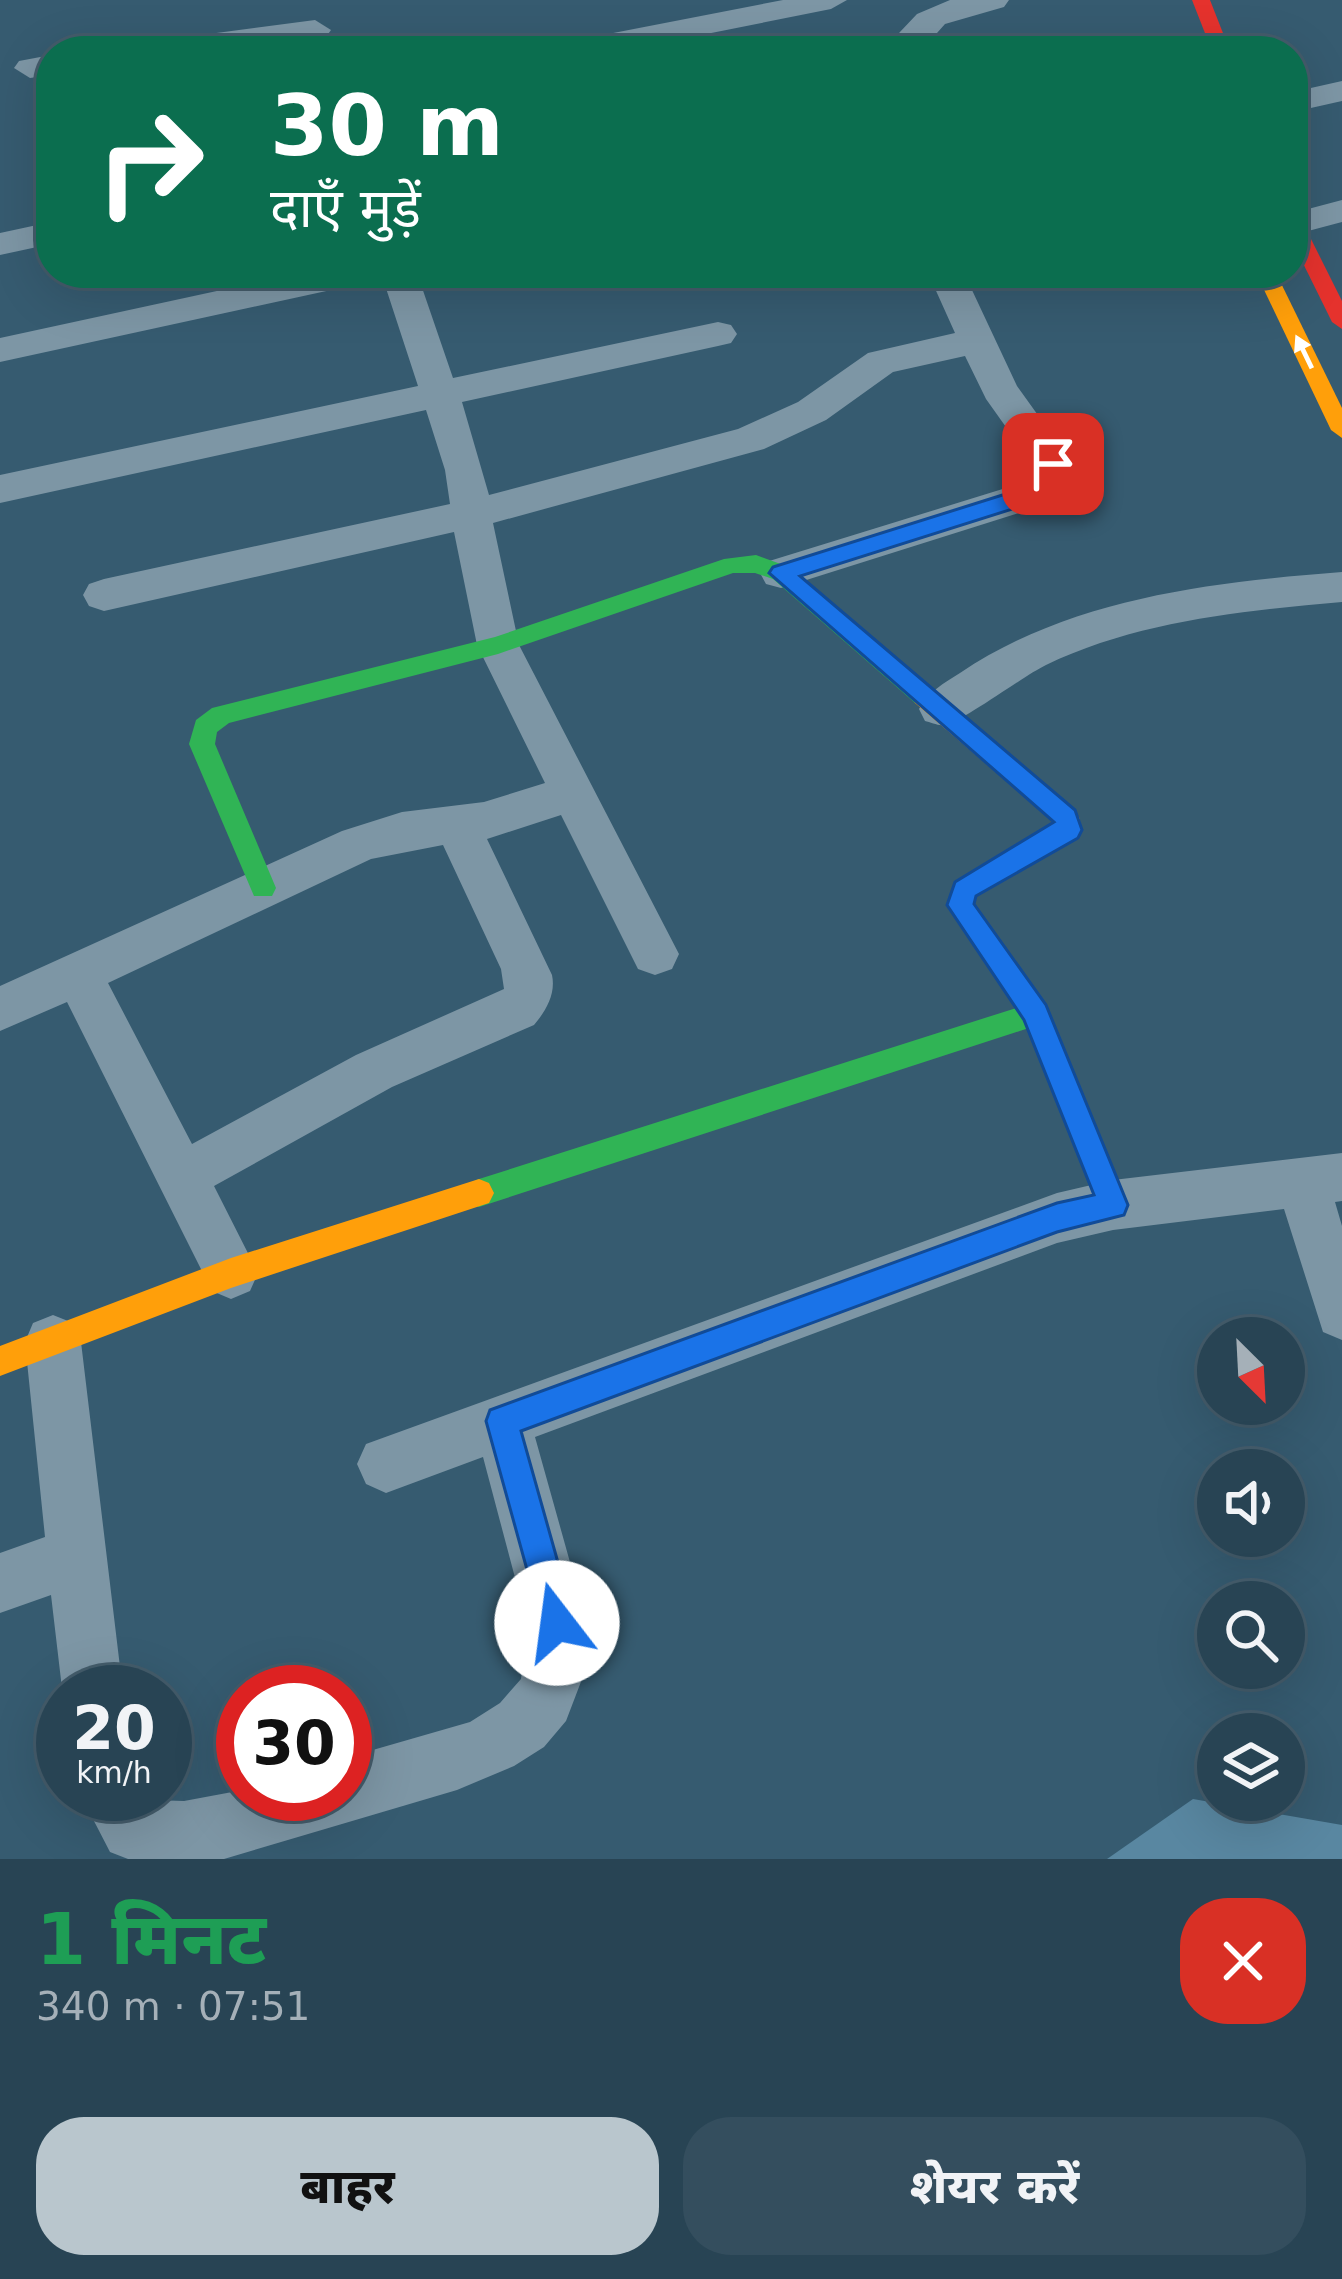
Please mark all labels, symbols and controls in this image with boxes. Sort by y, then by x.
text: 30 m [270,77,504,175]
icon: right [72,84,228,240]
text: दाएँ मुड़ें [270,177,421,240]
one-way arrow [1294,334,1314,369]
pin [1002,413,1104,515]
icon: arrive [1020,431,1086,497]
north arrow [1197,1317,1305,1425]
map controls [1197,1317,1305,1821]
button: sound [1197,1449,1305,1557]
position arrow [494,1560,620,1686]
button: search [1197,1581,1305,1689]
speed limit sign: 30 [216,1665,372,1821]
text: 20 [72,1693,156,1763]
button: layers [1197,1713,1305,1821]
text: km/h [76,1755,152,1790]
text: 1 मिनट [36,1897,266,1981]
button: close [1180,1898,1306,2024]
text: 340 m · 07:51 [36,1984,310,2029]
button: बाहर [36,2117,659,2255]
button: शेयर करें [683,2117,1306,2255]

